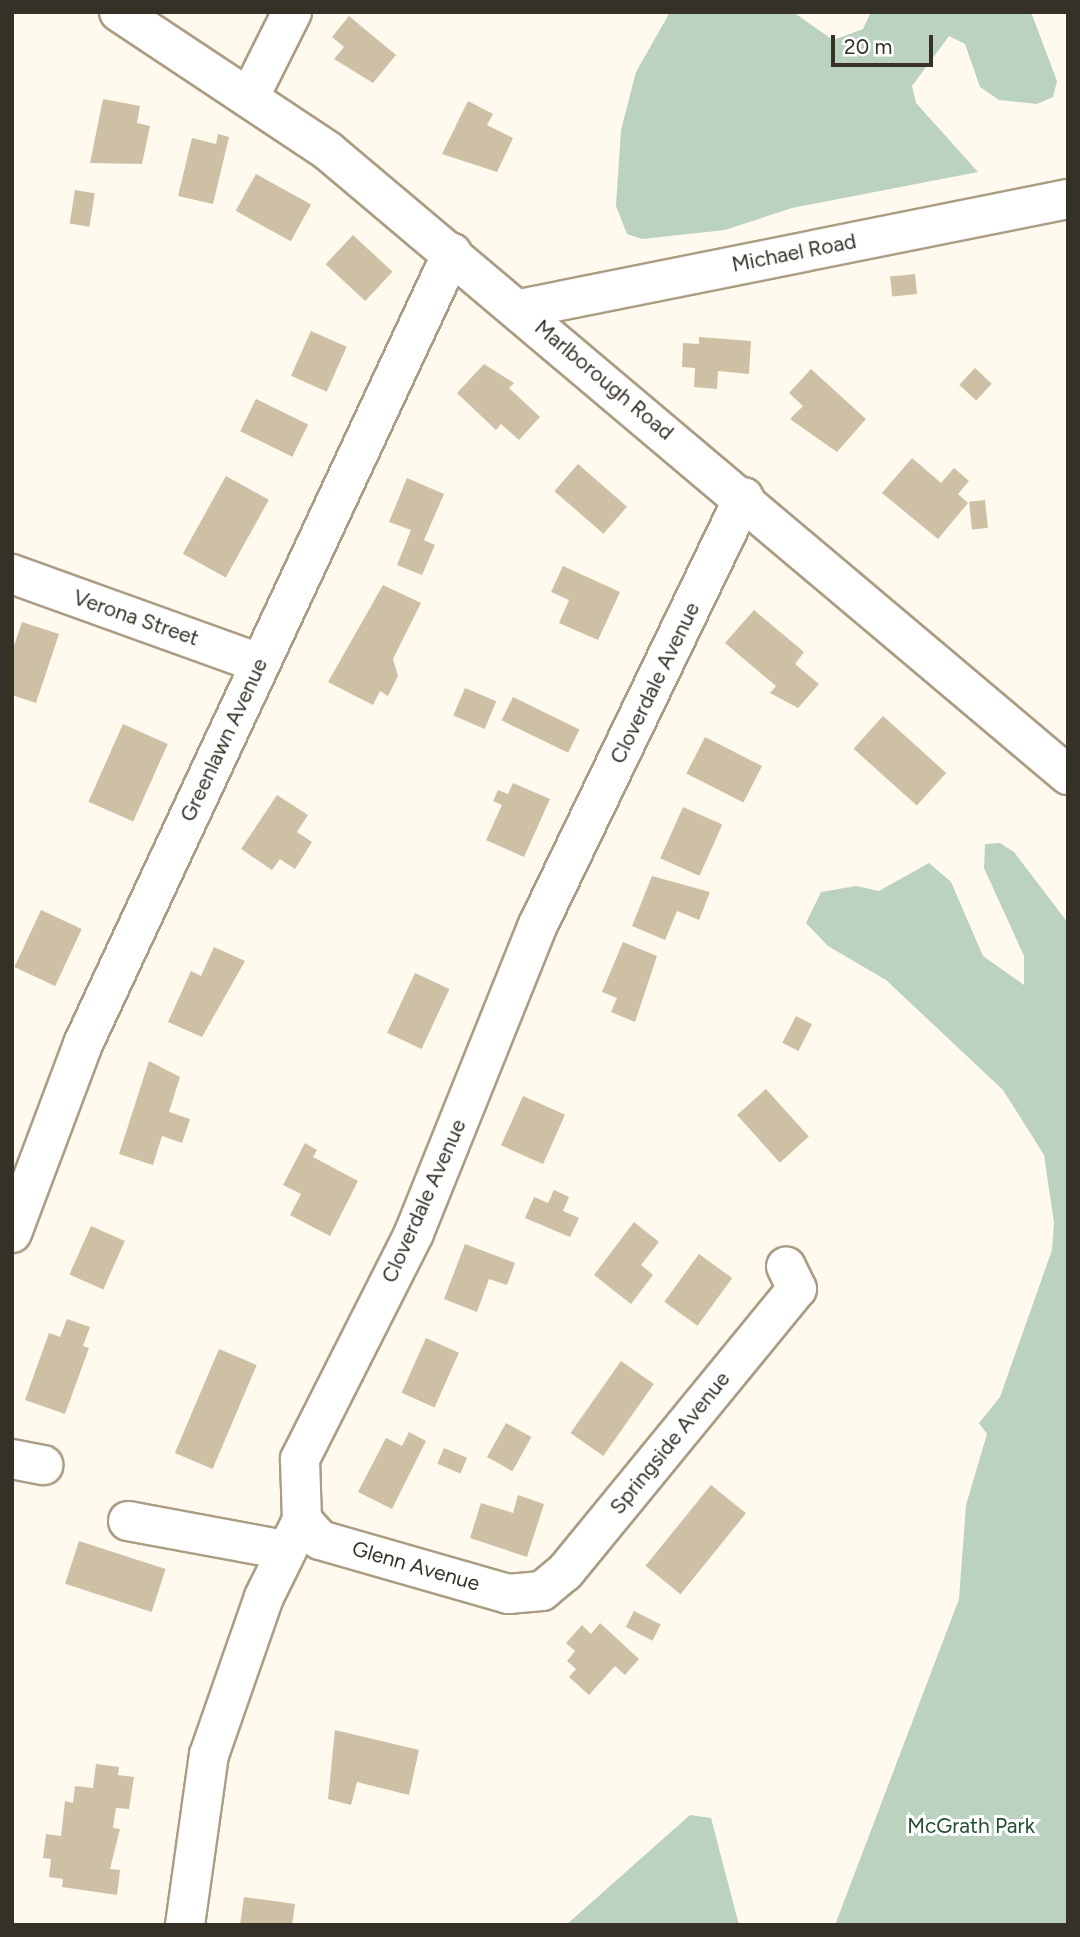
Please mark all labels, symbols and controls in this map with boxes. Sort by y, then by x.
scale bar [835,21,936,65]
text: 20 m [844,34,892,59]
street label: Michael Road [730,229,858,277]
street label: Marlborough Road [530,315,678,445]
street label: Verona Street [70,585,202,651]
street label: Cloverdale Avenue [605,598,705,768]
street label: Greenlawn Avenue [175,654,273,826]
street label: Cloverdale Avenue [377,1115,471,1287]
street label: Springside Avenue [605,1367,735,1519]
street label: Glenn Avenue [349,1536,483,1596]
park label: McGrath Park [907,1813,1035,1839]

